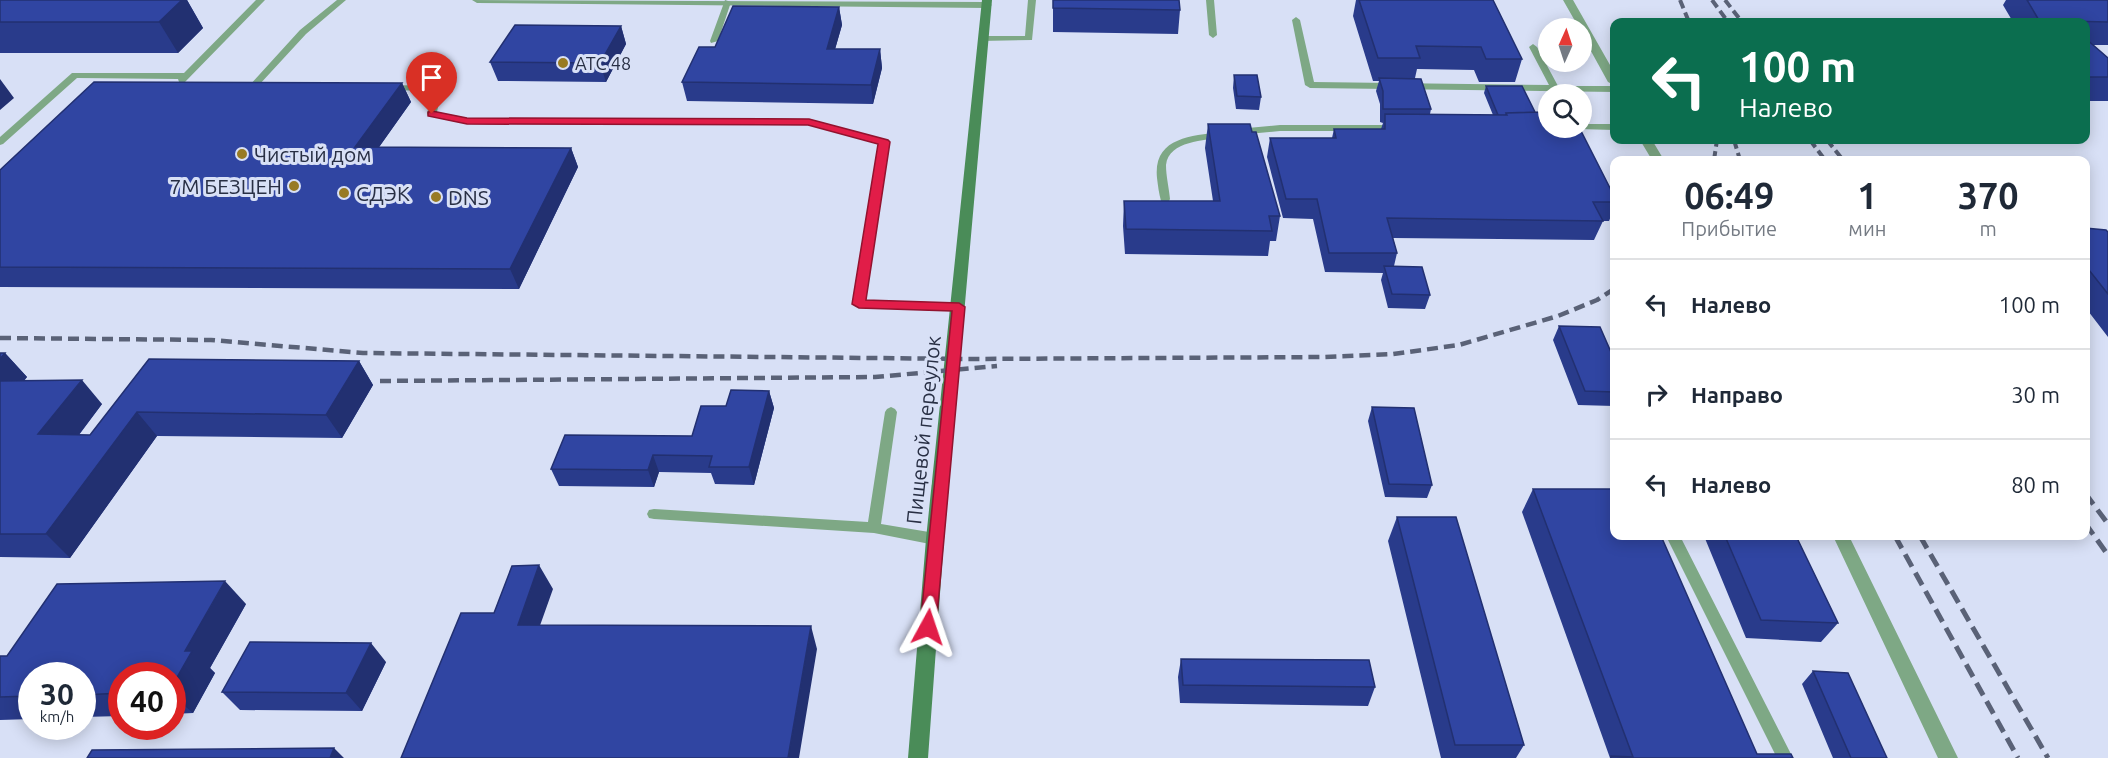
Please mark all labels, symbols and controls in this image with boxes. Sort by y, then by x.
north arrow [1538,18,1592,72]
map controls [1538,18,1592,138]
icon: left [1640,42,1718,120]
text: 100 m [1739,43,1856,90]
pin [406,52,457,114]
place label: АТС 48 [575,53,631,73]
marker: АТС 48 [556,56,570,70]
icon: arrive [415,61,448,94]
button: search [1538,84,1592,138]
text: Налево [1739,92,1833,122]
place label: Чистый дом [254,142,371,166]
marker: Чистый дом [235,147,249,161]
place label: 7М БЕЗЦЕН [169,174,282,198]
text: 06:49 [1684,175,1774,216]
text: 1 [1857,175,1878,216]
text: 370 [1958,175,2019,216]
marker: 7М БЕЗЦЕН [287,179,301,193]
place label: СДЭК [356,181,410,205]
place label: DNS [448,185,489,209]
marker: СДЭК [337,186,351,200]
marker: DNS [429,190,443,204]
text: Прибытие [1681,217,1777,240]
text: мин [1848,217,1886,240]
text: m [1980,217,1997,240]
icon: left [1640,288,1673,321]
text: Налево [1691,292,1771,317]
text: 100 m [1999,292,2060,317]
street label: Пищевой переулок [901,334,945,525]
icon: right [1640,378,1673,411]
text: Направо [1691,382,1783,407]
text: 30 m [2011,382,2060,407]
icon: left [1640,468,1673,501]
text: Налево [1691,472,1771,497]
text: 80 m [2011,472,2060,497]
position arrow [896,595,960,659]
speed limit sign: 40 [108,662,186,740]
text: 30 [40,677,74,711]
text: km/h [40,708,74,725]

